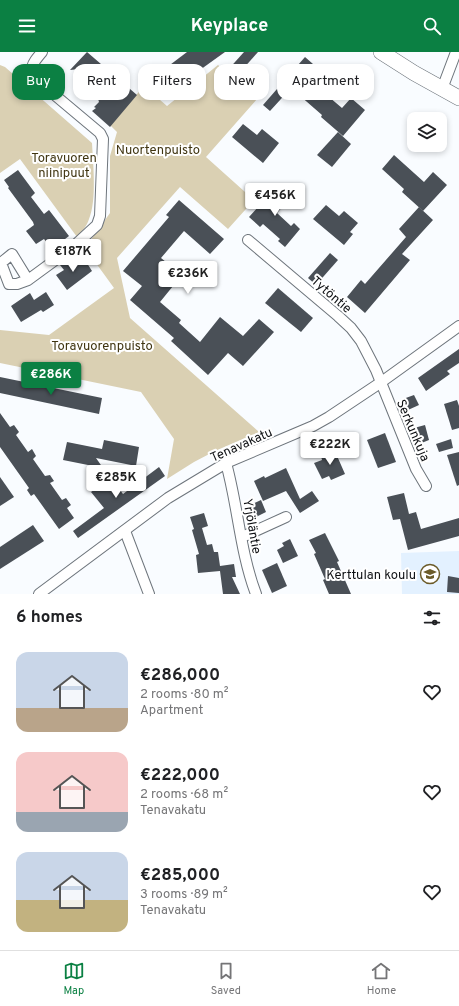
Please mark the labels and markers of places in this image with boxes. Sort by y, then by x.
pin: €456K [247,183,303,217]
pin: €187K [45,239,101,273]
pin: €236K [160,261,216,295]
pin: €286K [23,362,79,396]
pin: €222K [302,432,358,466]
pin: €285K [88,465,144,499]
school or university icon: Kerttulan koulu [419,563,441,585]
place label: Kerttulan koulu [326,568,416,584]

